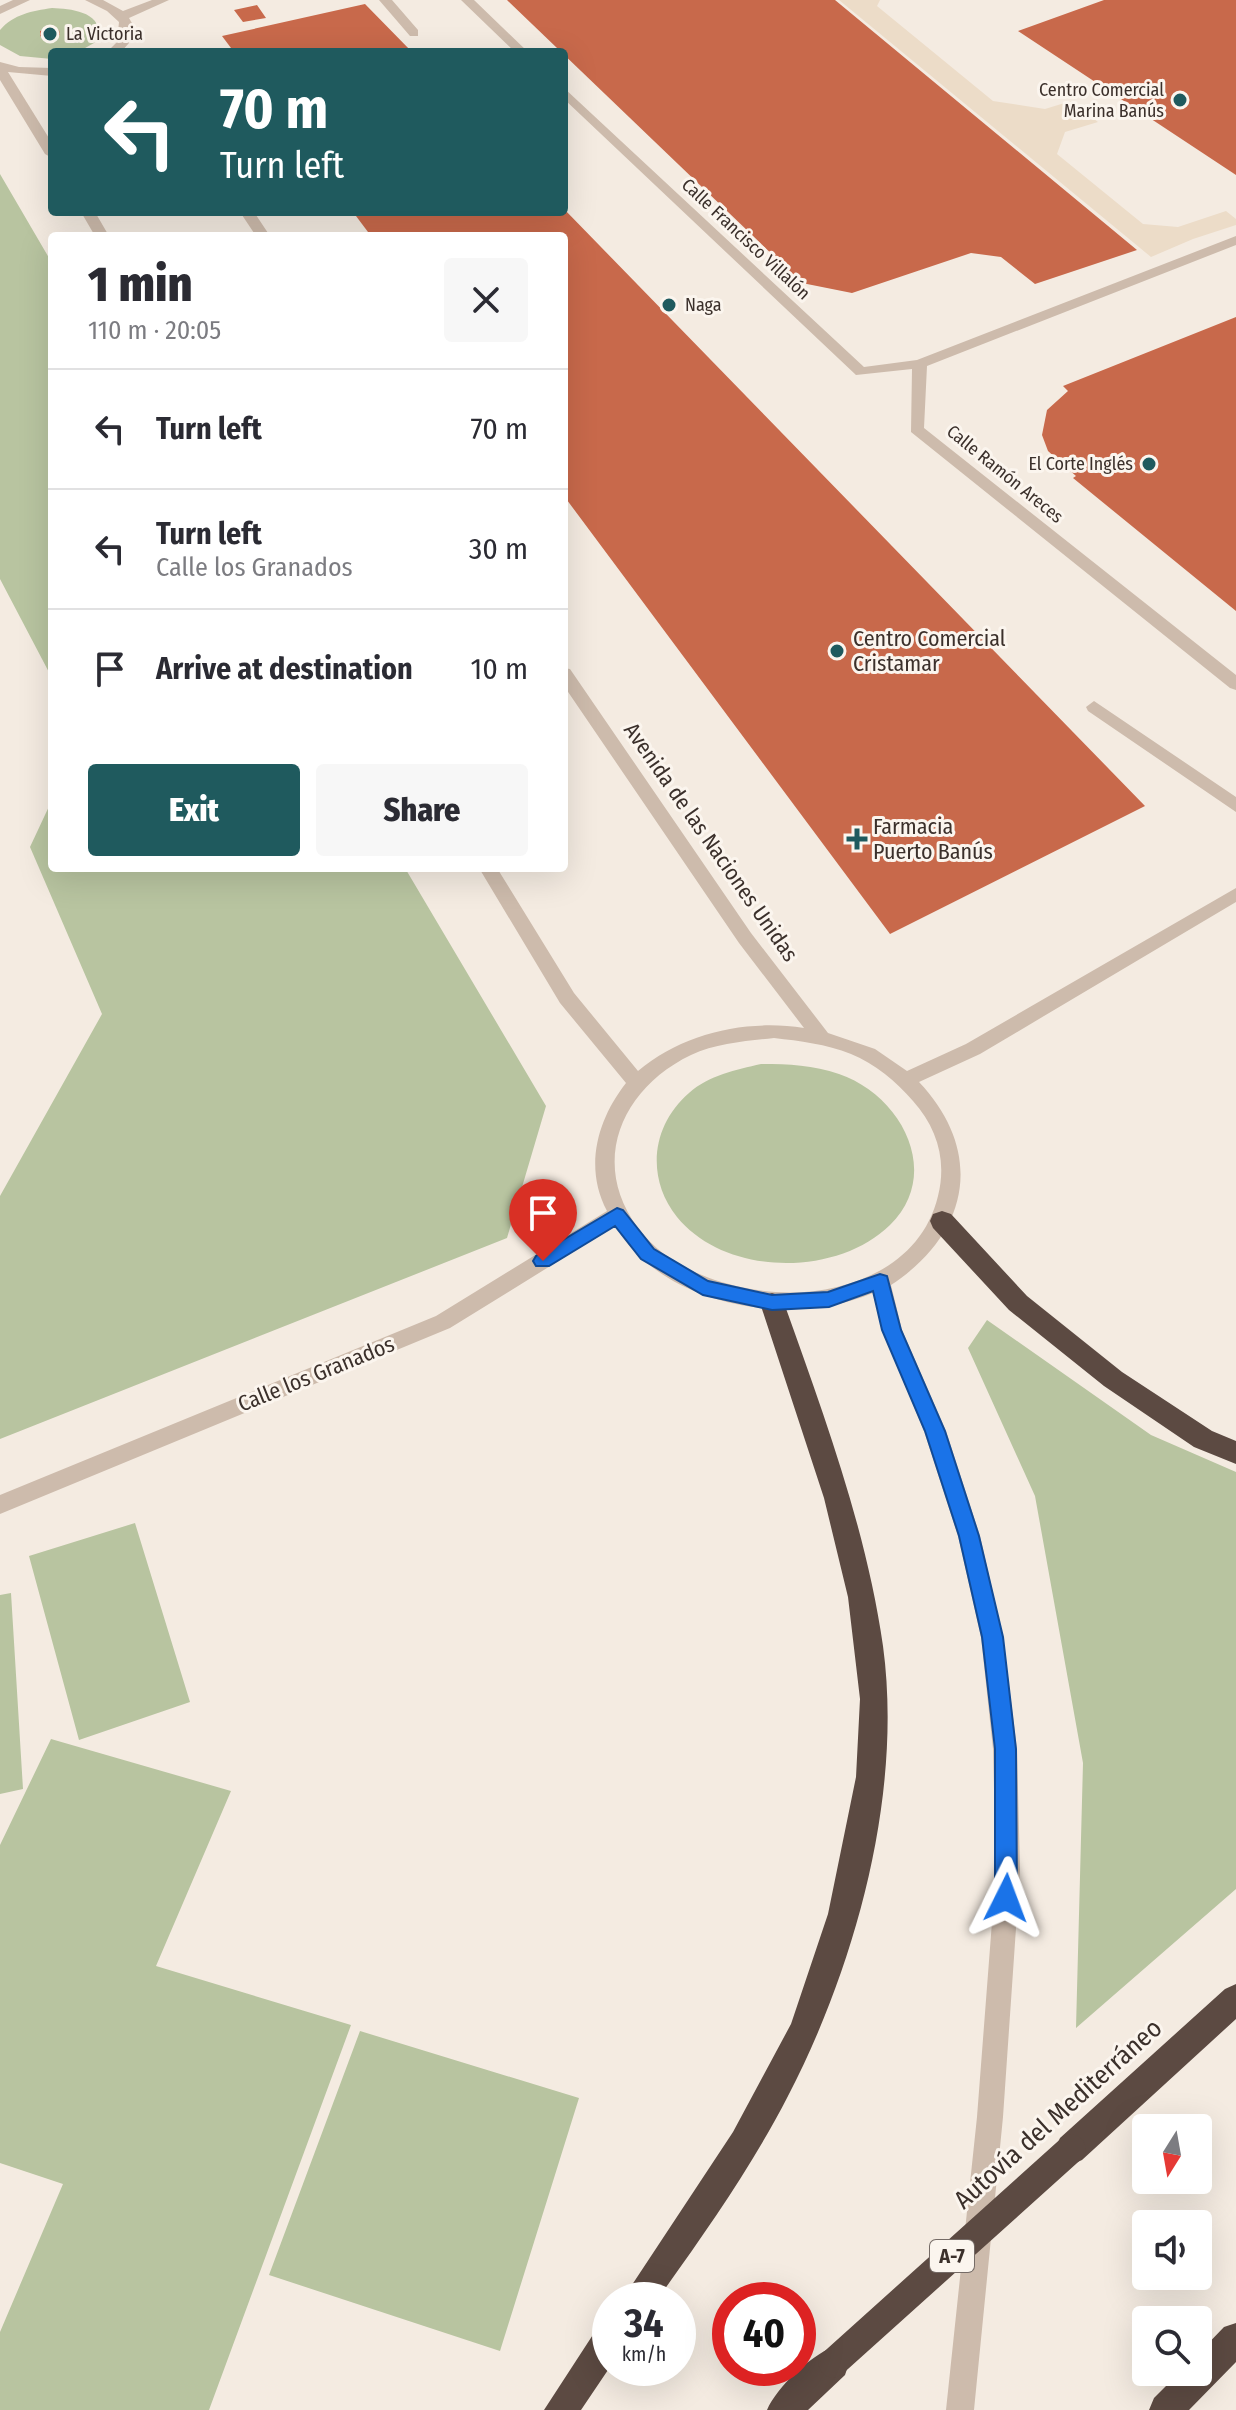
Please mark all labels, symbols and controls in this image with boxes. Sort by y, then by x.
place label: La Victoria [66,23,143,45]
marker: La Victoria [41,25,59,43]
text: 70 m [220,76,328,143]
place label: Centro Comercial Marina Banús [1039,79,1164,122]
icon: left [88,80,192,184]
marker: Centro Comercial Marina Banús [1171,91,1189,109]
text: Turn left [220,144,344,188]
street label: Calle Francisco Villalón [677,174,815,304]
text: 1 min [88,256,192,314]
button: close [444,258,528,342]
place label: Naga [685,294,722,316]
marker: Naga [660,296,678,314]
text: 110 m · 20:05 [88,315,221,346]
icon: left [88,407,132,451]
text: Turn left [156,411,262,447]
text: 70 m [470,411,528,447]
street label: Calle Ramón Areces [942,420,1068,528]
place label: El Corte Inglés [1029,453,1133,475]
marker: El Corte Inglés [1140,455,1158,473]
text: Turn left [156,516,262,552]
icon: left [88,527,132,571]
text: 30 m [469,531,528,567]
text: Calle los Granados [156,552,353,583]
place label: Centro Comercial Cristamar [853,625,1006,677]
marker: Centro Comercial Cristamar [828,642,846,660]
icon: arrive [88,647,132,691]
text: Arrive at destination [156,651,413,687]
text: 10 m [471,651,528,687]
street label: Avenida de las Naciones Unidas [618,717,804,967]
button: Exit [88,764,300,856]
button: Share [316,764,528,856]
place label: Farmacia Puerto Banús [873,813,993,865]
marker: Farmacia Puerto Banús [848,830,866,848]
pin [509,1179,577,1261]
icon: arrive [521,1191,565,1235]
street label: Calle los Granados [234,1330,398,1418]
position arrow [964,1856,1048,1940]
street label: Autovía del Mediterráneo [948,2013,1168,2215]
north arrow [1132,2114,1212,2194]
map controls [1132,2114,1212,2386]
button: sound [1132,2210,1212,2290]
road number: A-7 [930,2240,974,2272]
speed limit sign: 40 [712,2282,816,2386]
text: 34 [624,2300,664,2348]
button: search [1132,2306,1212,2386]
text: km/h [622,2342,666,2366]

